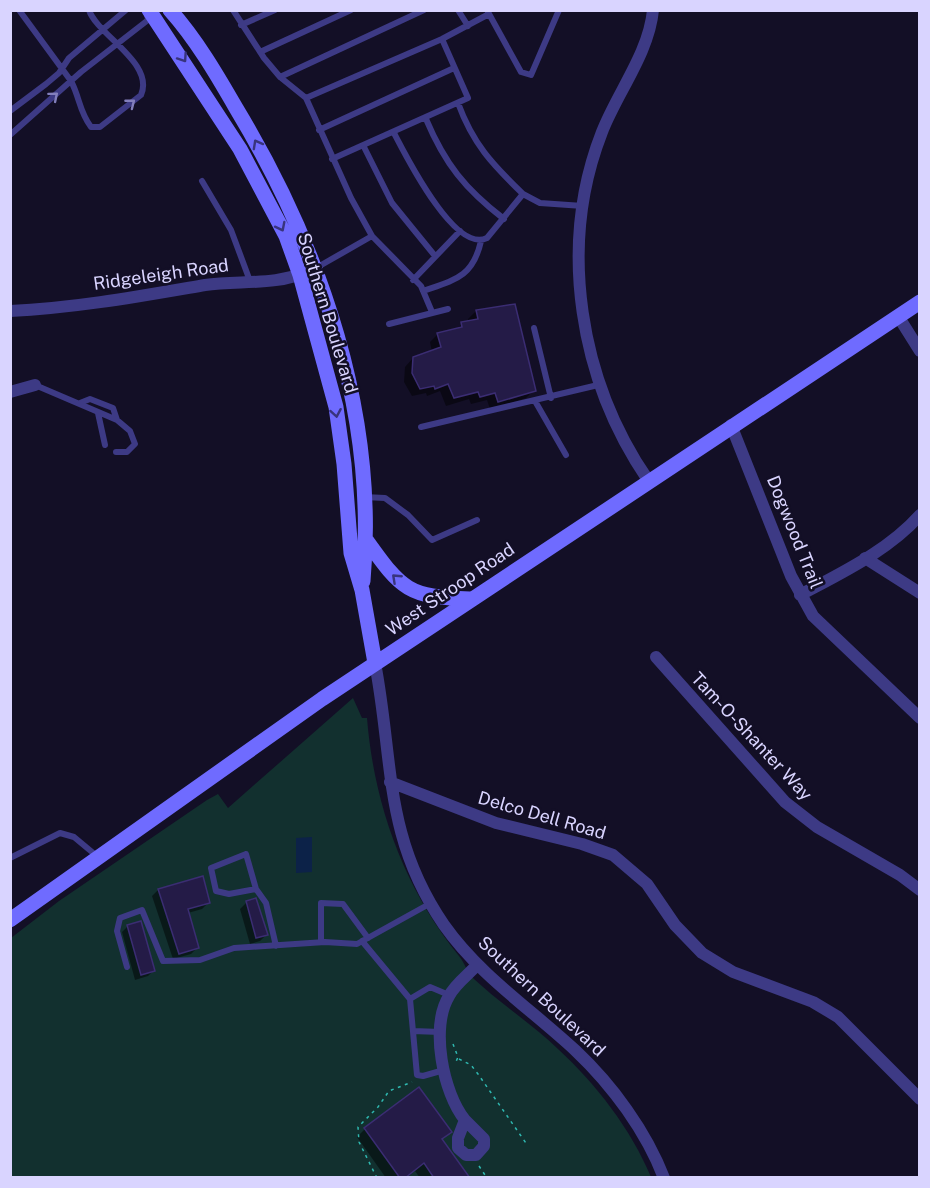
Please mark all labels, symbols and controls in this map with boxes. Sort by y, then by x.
one-way arrow [176,52,187,63]
one-way arrow [47,92,58,103]
one-way arrow [124,99,135,110]
one-way arrow [253,140,264,150]
one-way arrow [273,220,285,231]
street label: Southern Boulevard [294,230,362,396]
street label: Ridgeleigh Road [92,254,230,294]
one-way arrow [330,409,342,418]
street label: Dogwood Trail [763,472,827,592]
street label: West Stroop Road [382,538,518,640]
one-way arrow [393,574,403,585]
street label: Tam-O-Shanter Way [687,668,817,805]
street label: Delco Dell Road [476,787,608,843]
street label: Southern Boulevard [474,932,610,1060]

